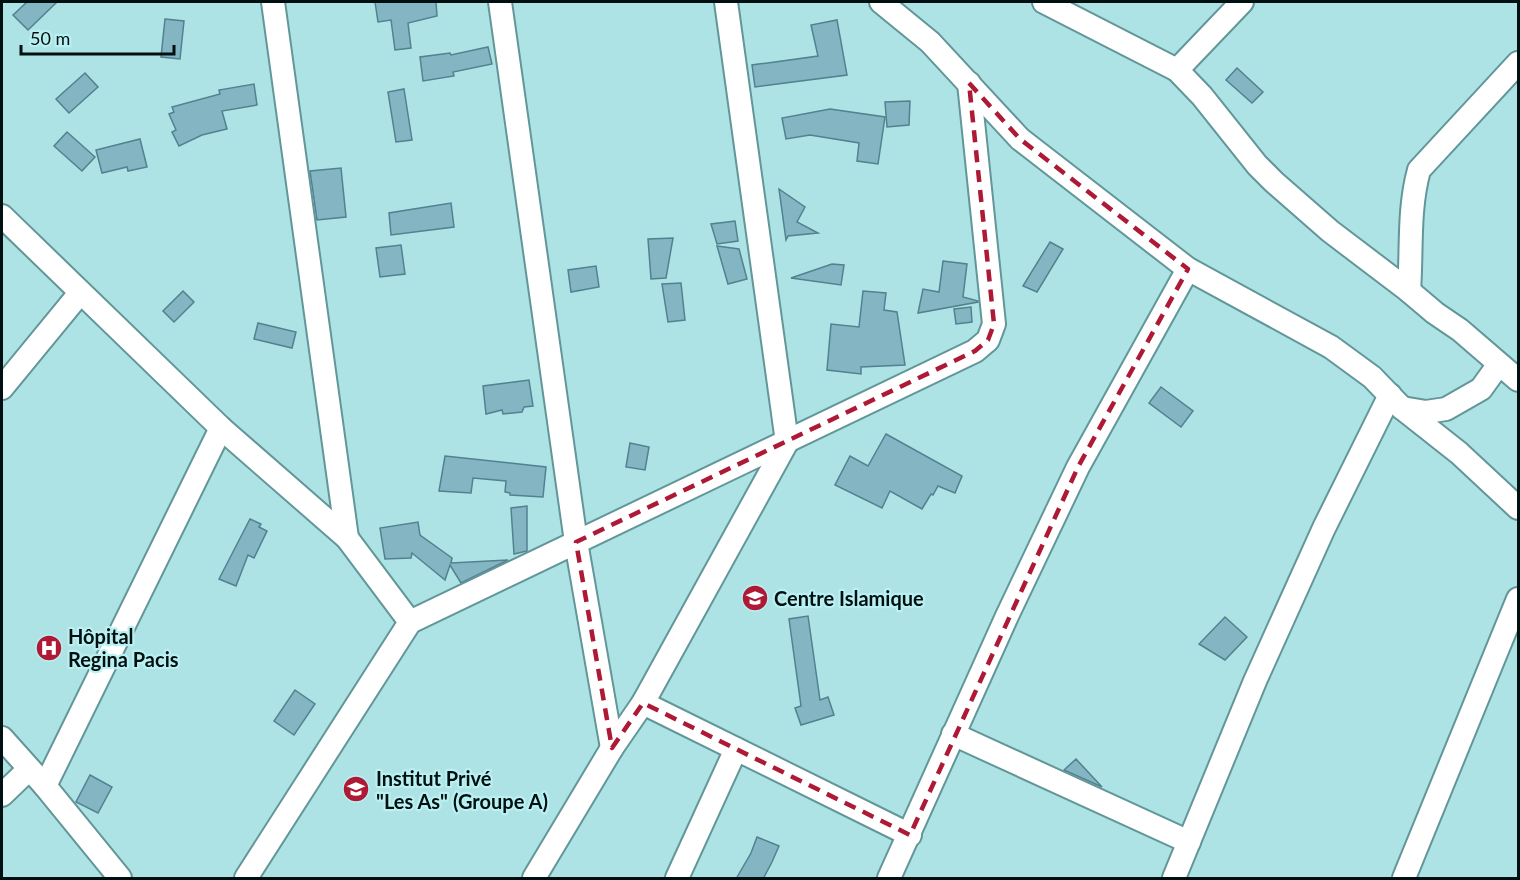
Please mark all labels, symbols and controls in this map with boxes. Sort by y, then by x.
scale bar [21,18,174,56]
text: 50 m [30,27,70,49]
school or university icon: Centre Islamique [740,583,770,613]
place label: Centre Islamique [774,586,924,610]
place label: Hôpital Regina Pacis [68,624,179,671]
hospital icon: Hôpital Regina Pacis [34,633,64,663]
place label: Institut Privé "Les As" (Groupe A) [376,766,548,813]
school or university icon: Institut Privé "Les As" (Groupe A) [341,774,371,804]

